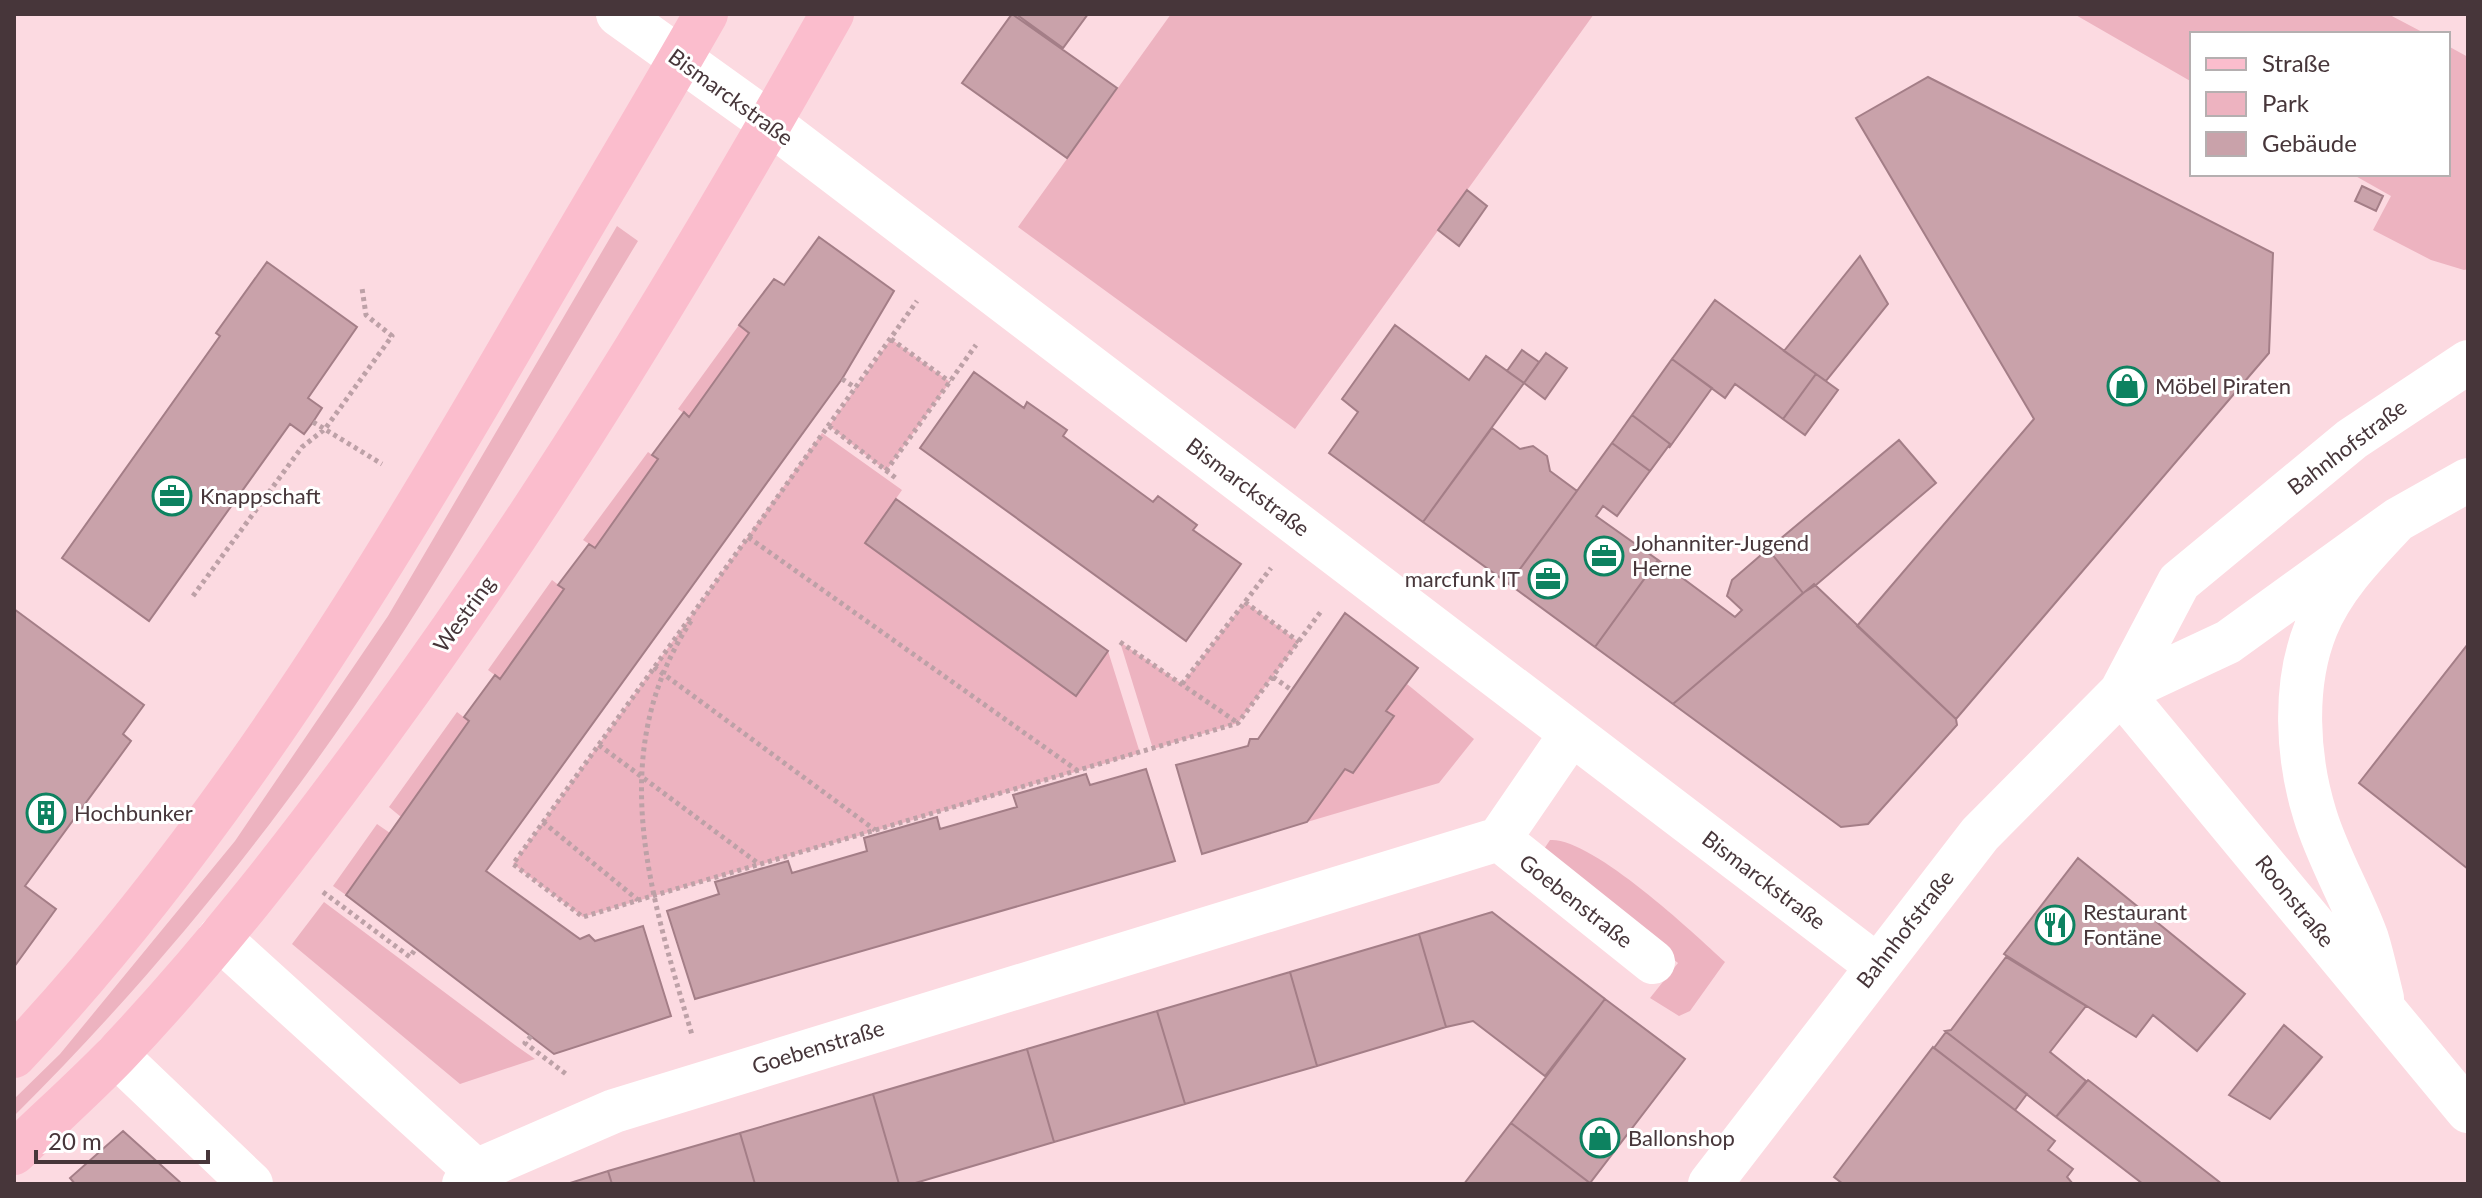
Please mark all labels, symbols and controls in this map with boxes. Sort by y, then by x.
legend [2190,32,2450,176]
street label: Bismarckstraße [664,42,799,151]
text: Straße [2262,48,2330,77]
text: Park [2262,88,2310,117]
text: Gebäude [2262,128,2357,157]
shop icon: Möbel Piraten [2106,365,2148,407]
place label: Möbel Piraten [2155,372,2291,399]
street label: Bahnhofstraße [2282,393,2412,500]
street label: Bismarckstraße [1181,431,1315,542]
office icon: Knappschaft [151,475,193,517]
place label: Knappschaft [200,482,321,509]
place label: Johanniter-Jugend Herne [1632,529,1809,581]
office icon: Johanniter-Jugend Herne [1583,535,1625,577]
office icon: marcfunk IT [1527,558,1569,600]
place label: marcfunk IT [1405,565,1520,592]
street label: Westring [427,570,500,657]
building icon: Hochbunker [25,792,67,834]
place label: Hochbunker [74,799,193,826]
street label: Bismarckstraße [1697,824,1831,935]
street label: Goebenstraße [1514,848,1639,953]
street label: Roonstraße [2250,849,2341,952]
street label: Bahnhofstraße [1850,864,1959,993]
place label: Restaurant Fontäne [2083,898,2187,950]
restaurant icon: Restaurant Fontäne [2034,904,2076,946]
street label: Goebenstraße [748,1014,887,1079]
scale bar [36,1114,208,1164]
shop icon: Ballonshop [1579,1117,1621,1159]
place label: Ballonshop [1628,1124,1735,1151]
text: 20 m [48,1126,102,1155]

